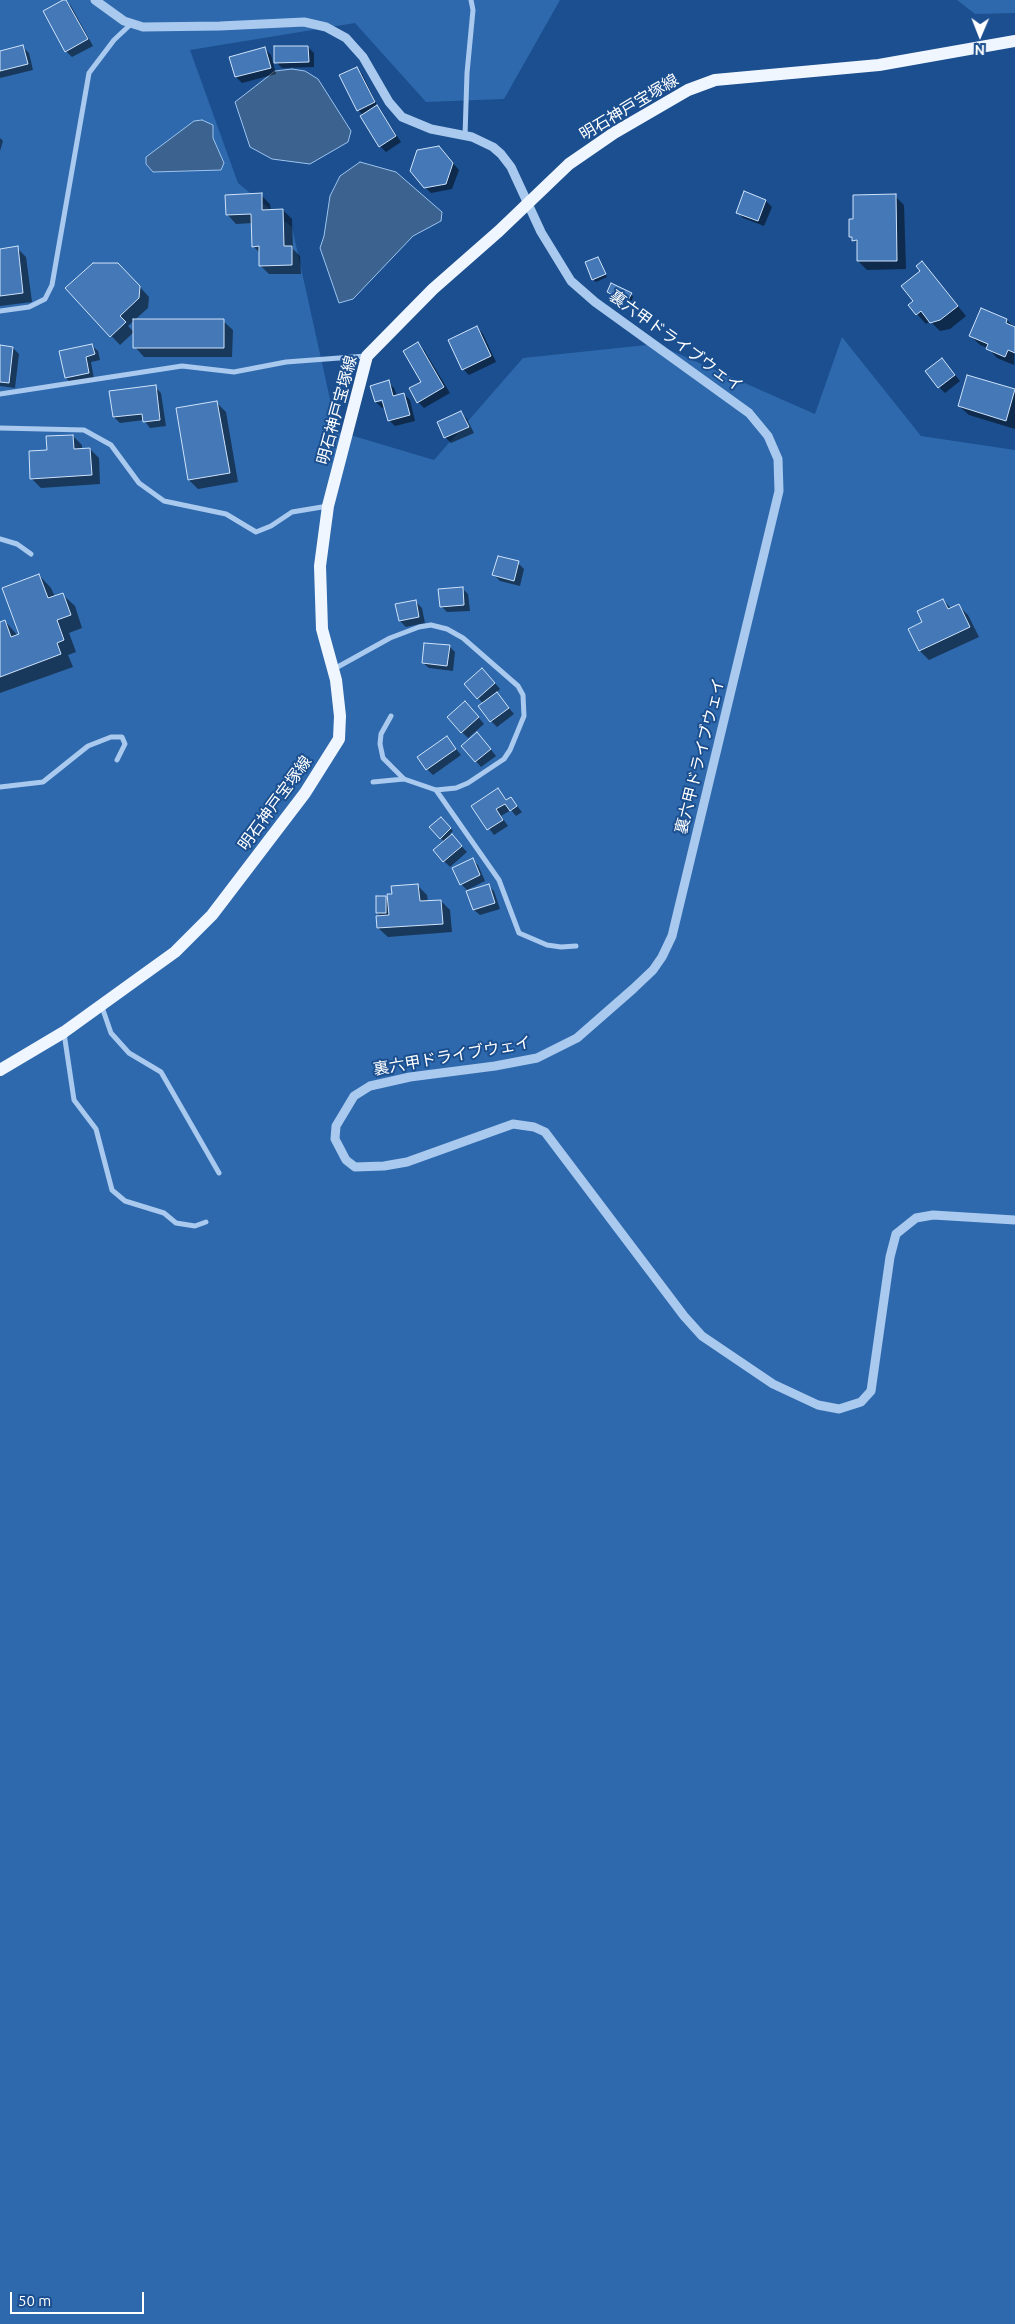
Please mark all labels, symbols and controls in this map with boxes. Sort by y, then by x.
north arrow [955,10,1005,60]
text: N [974,42,985,58]
street label: 明石神戸宝塚線 [576,70,682,144]
street label: 裏六甲ドライブウェイ [606,286,746,396]
street label: 明石神戸宝塚線 [313,353,361,467]
street label: 裏六甲ドライブウェイ [671,676,729,836]
street label: 明石神戸宝塚線 [234,752,316,854]
street label: 裏六甲ドライブウェイ [372,1033,532,1079]
scale bar [12,2282,146,2314]
text: 50 m [18,2292,51,2309]

